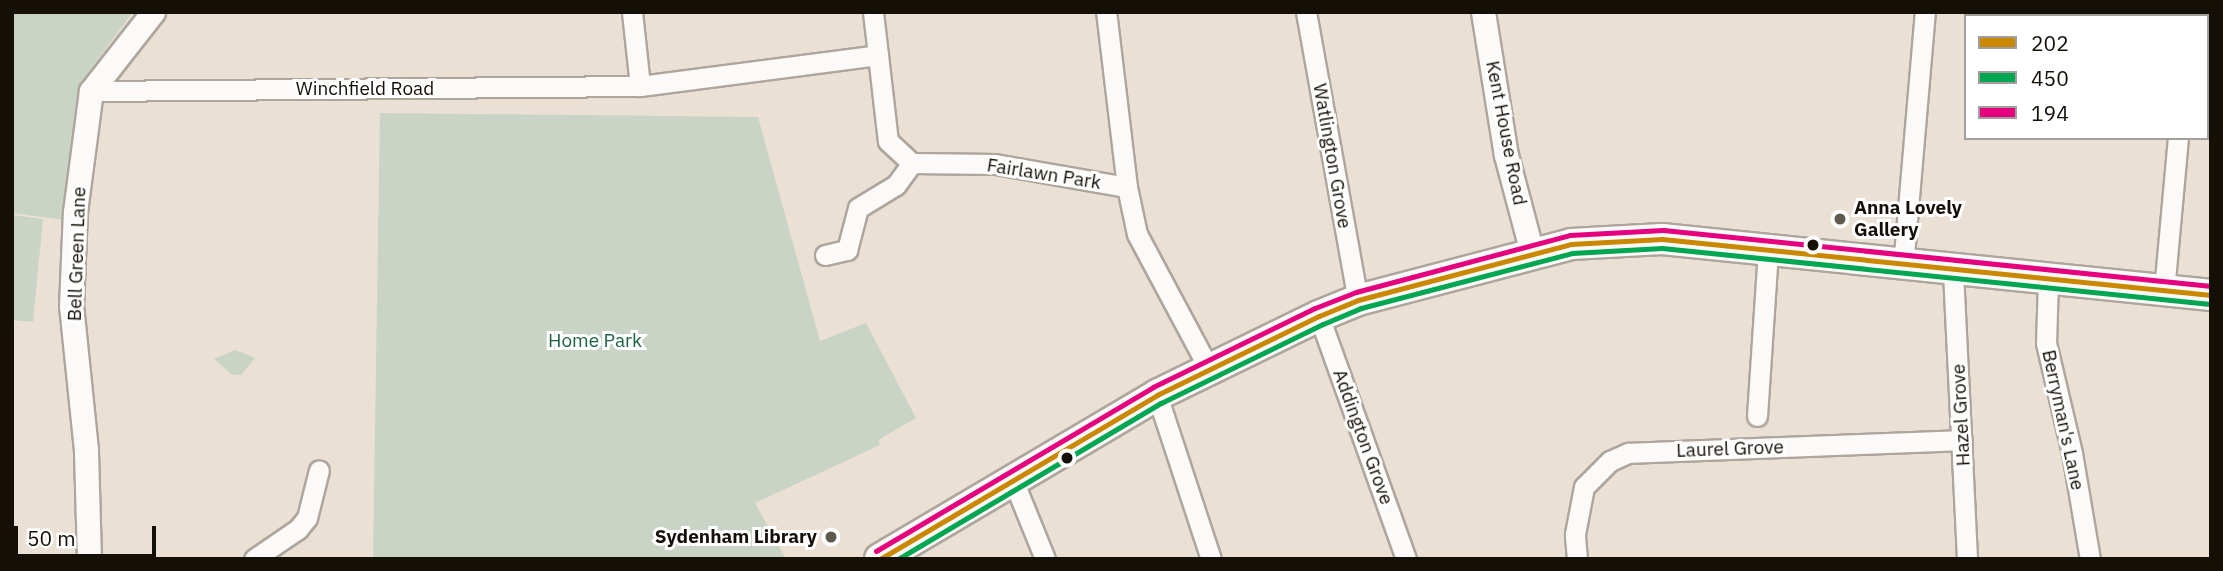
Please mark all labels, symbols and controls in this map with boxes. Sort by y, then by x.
legend [1964,14,2209,140]
text: 202 [2031,29,2069,57]
street label: Kent House Road [1481,59,1531,207]
text: 450 [2031,64,2069,92]
street label: Winchfield Road [296,78,434,100]
street label: Watlington Grove [1308,82,1356,230]
text: 194 [2031,99,2069,127]
street label: Fairlawn Park [985,154,1103,194]
street label: Bell Green Lane [63,186,91,322]
place label: Anna Lovely Gallery [1854,197,1962,241]
marker: Anna Lovely Gallery [1832,211,1848,227]
unlabelled marker [1806,238,1820,252]
park label: Home Park [548,330,642,352]
street label: Berryman's Lane [2037,348,2089,492]
street label: Hazel Grove [1947,363,1975,467]
street label: Addington Grove [1328,366,1398,508]
street label: Laurel Grove [1676,436,1784,462]
unlabelled marker [1060,451,1074,465]
scale bar [18,512,159,556]
text: 50 m [27,524,76,552]
place label: Sydenham Library [655,526,817,548]
marker: Sydenham Library [823,529,839,545]

